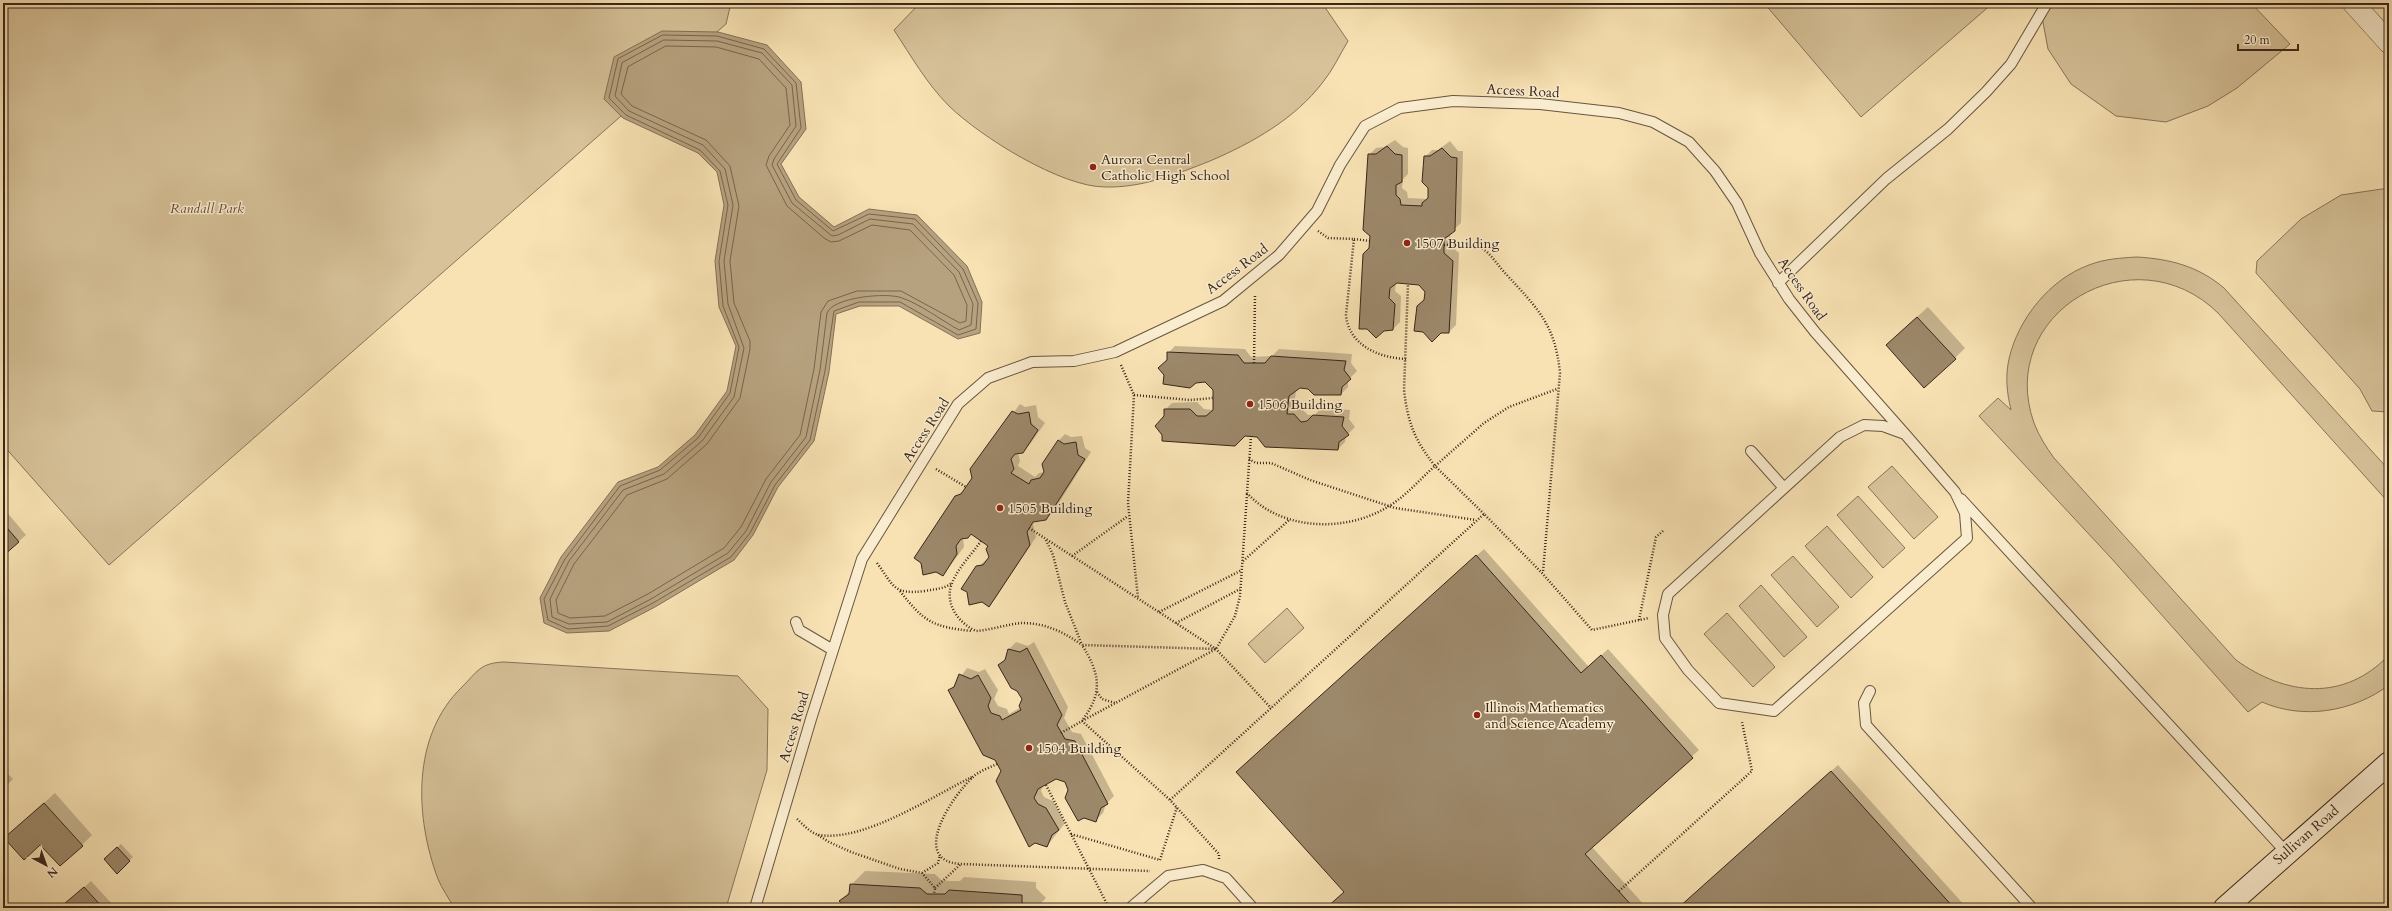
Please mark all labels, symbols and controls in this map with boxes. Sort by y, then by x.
scale bar [2238,26,2298,52]
text: 20 m [2244,32,2271,48]
street label: Access Road [1486,80,1560,102]
place label: Aurora Central Catholic High School [1101,150,1230,185]
marker: Aurora Central Catholic High School [1088,162,1098,172]
park label: Randall Park [170,199,244,218]
place label: 1507 Building [1415,234,1499,253]
marker: 1507 Building [1402,238,1412,248]
street label: Access Road [1202,239,1272,299]
street label: Access Road [1773,254,1831,325]
street label: Access Road [898,394,954,466]
place label: 1506 Building [1258,395,1342,414]
marker: 1506 Building [1245,399,1255,409]
place label: 1505 Building [1008,499,1092,518]
marker: 1505 Building [995,503,1005,513]
street label: Access Road [774,689,814,765]
place label: Illinois Mathematics and Science Academy [1485,698,1614,733]
marker: Illinois Mathematics and Science Academy [1472,710,1482,720]
place label: 1504 Building [1037,739,1121,758]
marker: 1504 Building [1024,743,1034,753]
street label: Sullivan Road [2269,801,2343,869]
north arrow [26,845,66,885]
text: N [43,863,61,881]

